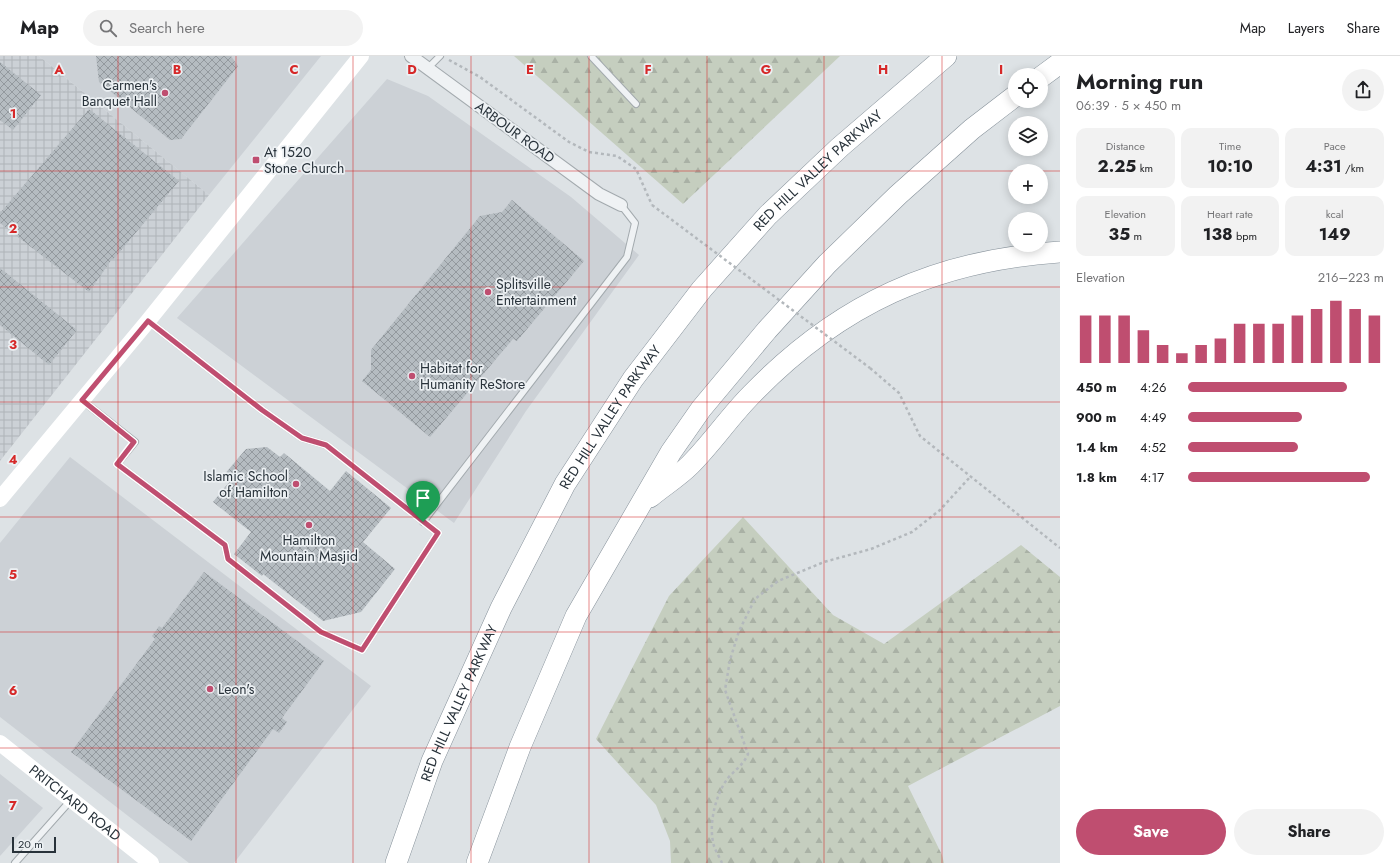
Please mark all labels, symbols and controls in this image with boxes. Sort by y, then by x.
search box [83,10,363,46]
text: Map [20,14,59,41]
icon: search [97,17,119,39]
text: Search here [129,17,205,39]
text: Map [1240,18,1266,38]
text: Layers [1288,18,1324,38]
text: Share [1346,18,1380,38]
text: A [53,60,64,79]
text: B [173,60,182,79]
text: C [289,60,299,79]
text: D [407,60,417,79]
text: E [526,60,534,79]
text: F [644,60,652,79]
text: G [761,60,772,79]
text: H [878,60,888,79]
text: I [999,60,1003,79]
text: Morning run [1076,65,1203,97]
map controls [1008,68,1048,252]
button: locate [1008,68,1048,108]
button: share [1342,69,1384,111]
place label: Carmen's Banquet Hall [82,75,157,111]
marker: Carmen's Banquet Hall [160,88,170,98]
street label: ARBOUR ROAD [471,96,559,168]
text: 06:39 · 5 × 450 m [1076,96,1181,115]
text: 1 [10,104,16,123]
street label: RED HILL VALLEY PARKWAY [748,105,887,235]
button: layers [1008,116,1048,156]
text: Distance [1106,138,1145,154]
text: Time [1219,138,1241,154]
text: Pace [1324,138,1346,154]
place label: At 1520 Stone Church [264,142,344,178]
text: 2.25 [1098,154,1136,178]
text: 10:10 [1207,154,1253,178]
text: 4:31 [1305,154,1342,178]
marker: At 1520 Stone Church [251,155,261,165]
text: km [1136,160,1153,176]
text: /km [1342,160,1364,176]
button: + [1008,164,1048,204]
text: Elevation [1105,206,1146,222]
text: Heart rate [1207,206,1253,222]
text: kcal [1326,206,1344,222]
button: − [1008,212,1048,252]
text: 2 [9,219,17,238]
text: 35 [1109,222,1130,246]
text: 138 [1203,222,1233,246]
text: 149 [1319,222,1351,246]
text: m [1130,228,1142,244]
text: bpm [1233,228,1257,244]
text: Elevation [1076,268,1125,287]
text: 216–223 m [1318,268,1384,287]
place label: Splitsville Entertainment [496,274,577,310]
marker: Splitsville Entertainment [483,287,493,297]
text: 3 [9,335,17,354]
street label: RED HILL VALLEY PARKWAY [554,341,666,493]
place label: Habitat for Humanity ReStore [420,358,525,394]
marker: Habitat for Humanity ReStore [407,371,417,381]
text: 450 m [1076,378,1117,397]
text: 4:26 [1140,378,1166,397]
text: 900 m [1076,408,1116,427]
text: 4:49 [1140,408,1167,427]
text: 1.4 km [1076,438,1118,457]
text: 4:52 [1140,438,1166,457]
text: 4 [8,450,18,469]
place label: Islamic School of Hamilton [203,466,288,502]
text: 1.8 km [1076,468,1117,487]
text: 4:17 [1140,468,1164,487]
marker: Islamic School of Hamilton [291,479,301,489]
pin [406,481,440,522]
icon: arrive [412,487,434,509]
marker: Hamilton Mountain Masjid [304,520,314,530]
place label: Hamilton Mountain Masjid [260,530,358,566]
text: 5 [9,565,17,584]
street label: RED HILL VALLEY PARKWAY [416,621,502,784]
place label: Leon's [218,679,255,699]
text: 6 [9,681,18,700]
marker: Leon's [205,684,215,694]
street label: PRITCHARD ROAD [25,760,125,846]
text: 7 [9,796,17,815]
button: Save [1076,809,1226,855]
button: Share [1234,809,1384,855]
scale bar [12,835,56,854]
text: 20 m [18,836,43,852]

